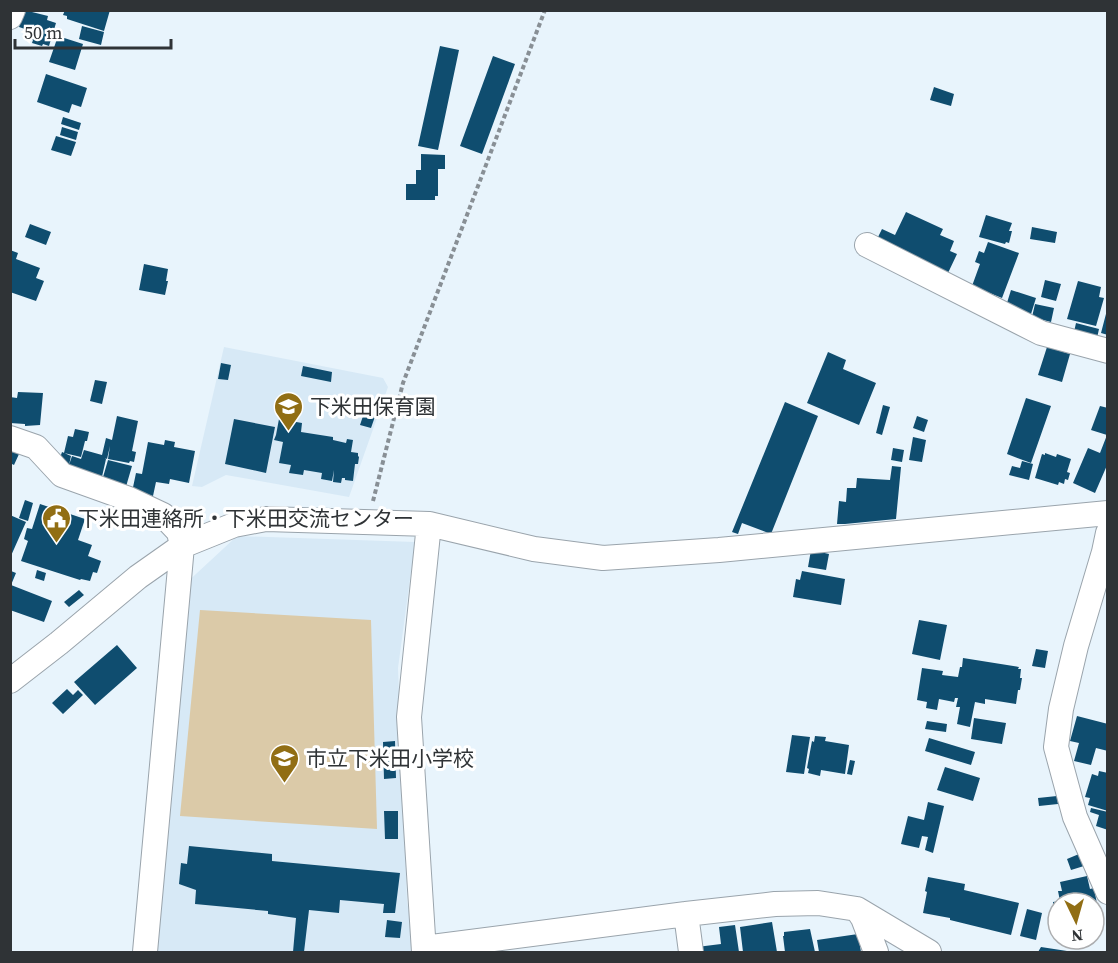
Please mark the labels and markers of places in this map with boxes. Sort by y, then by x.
school or university icon: 下米田保育園 [273,390,305,432]
place label: 下米田保育園 [310,392,436,421]
public building icon: 下米田連絡所・下米田交流センター [41,502,73,544]
place label: 下米田連絡所・下米田交流センター [78,504,414,533]
school or university icon: 市立下米田小学校 [269,742,301,784]
place label: 市立下米田小学校 [306,744,474,773]

